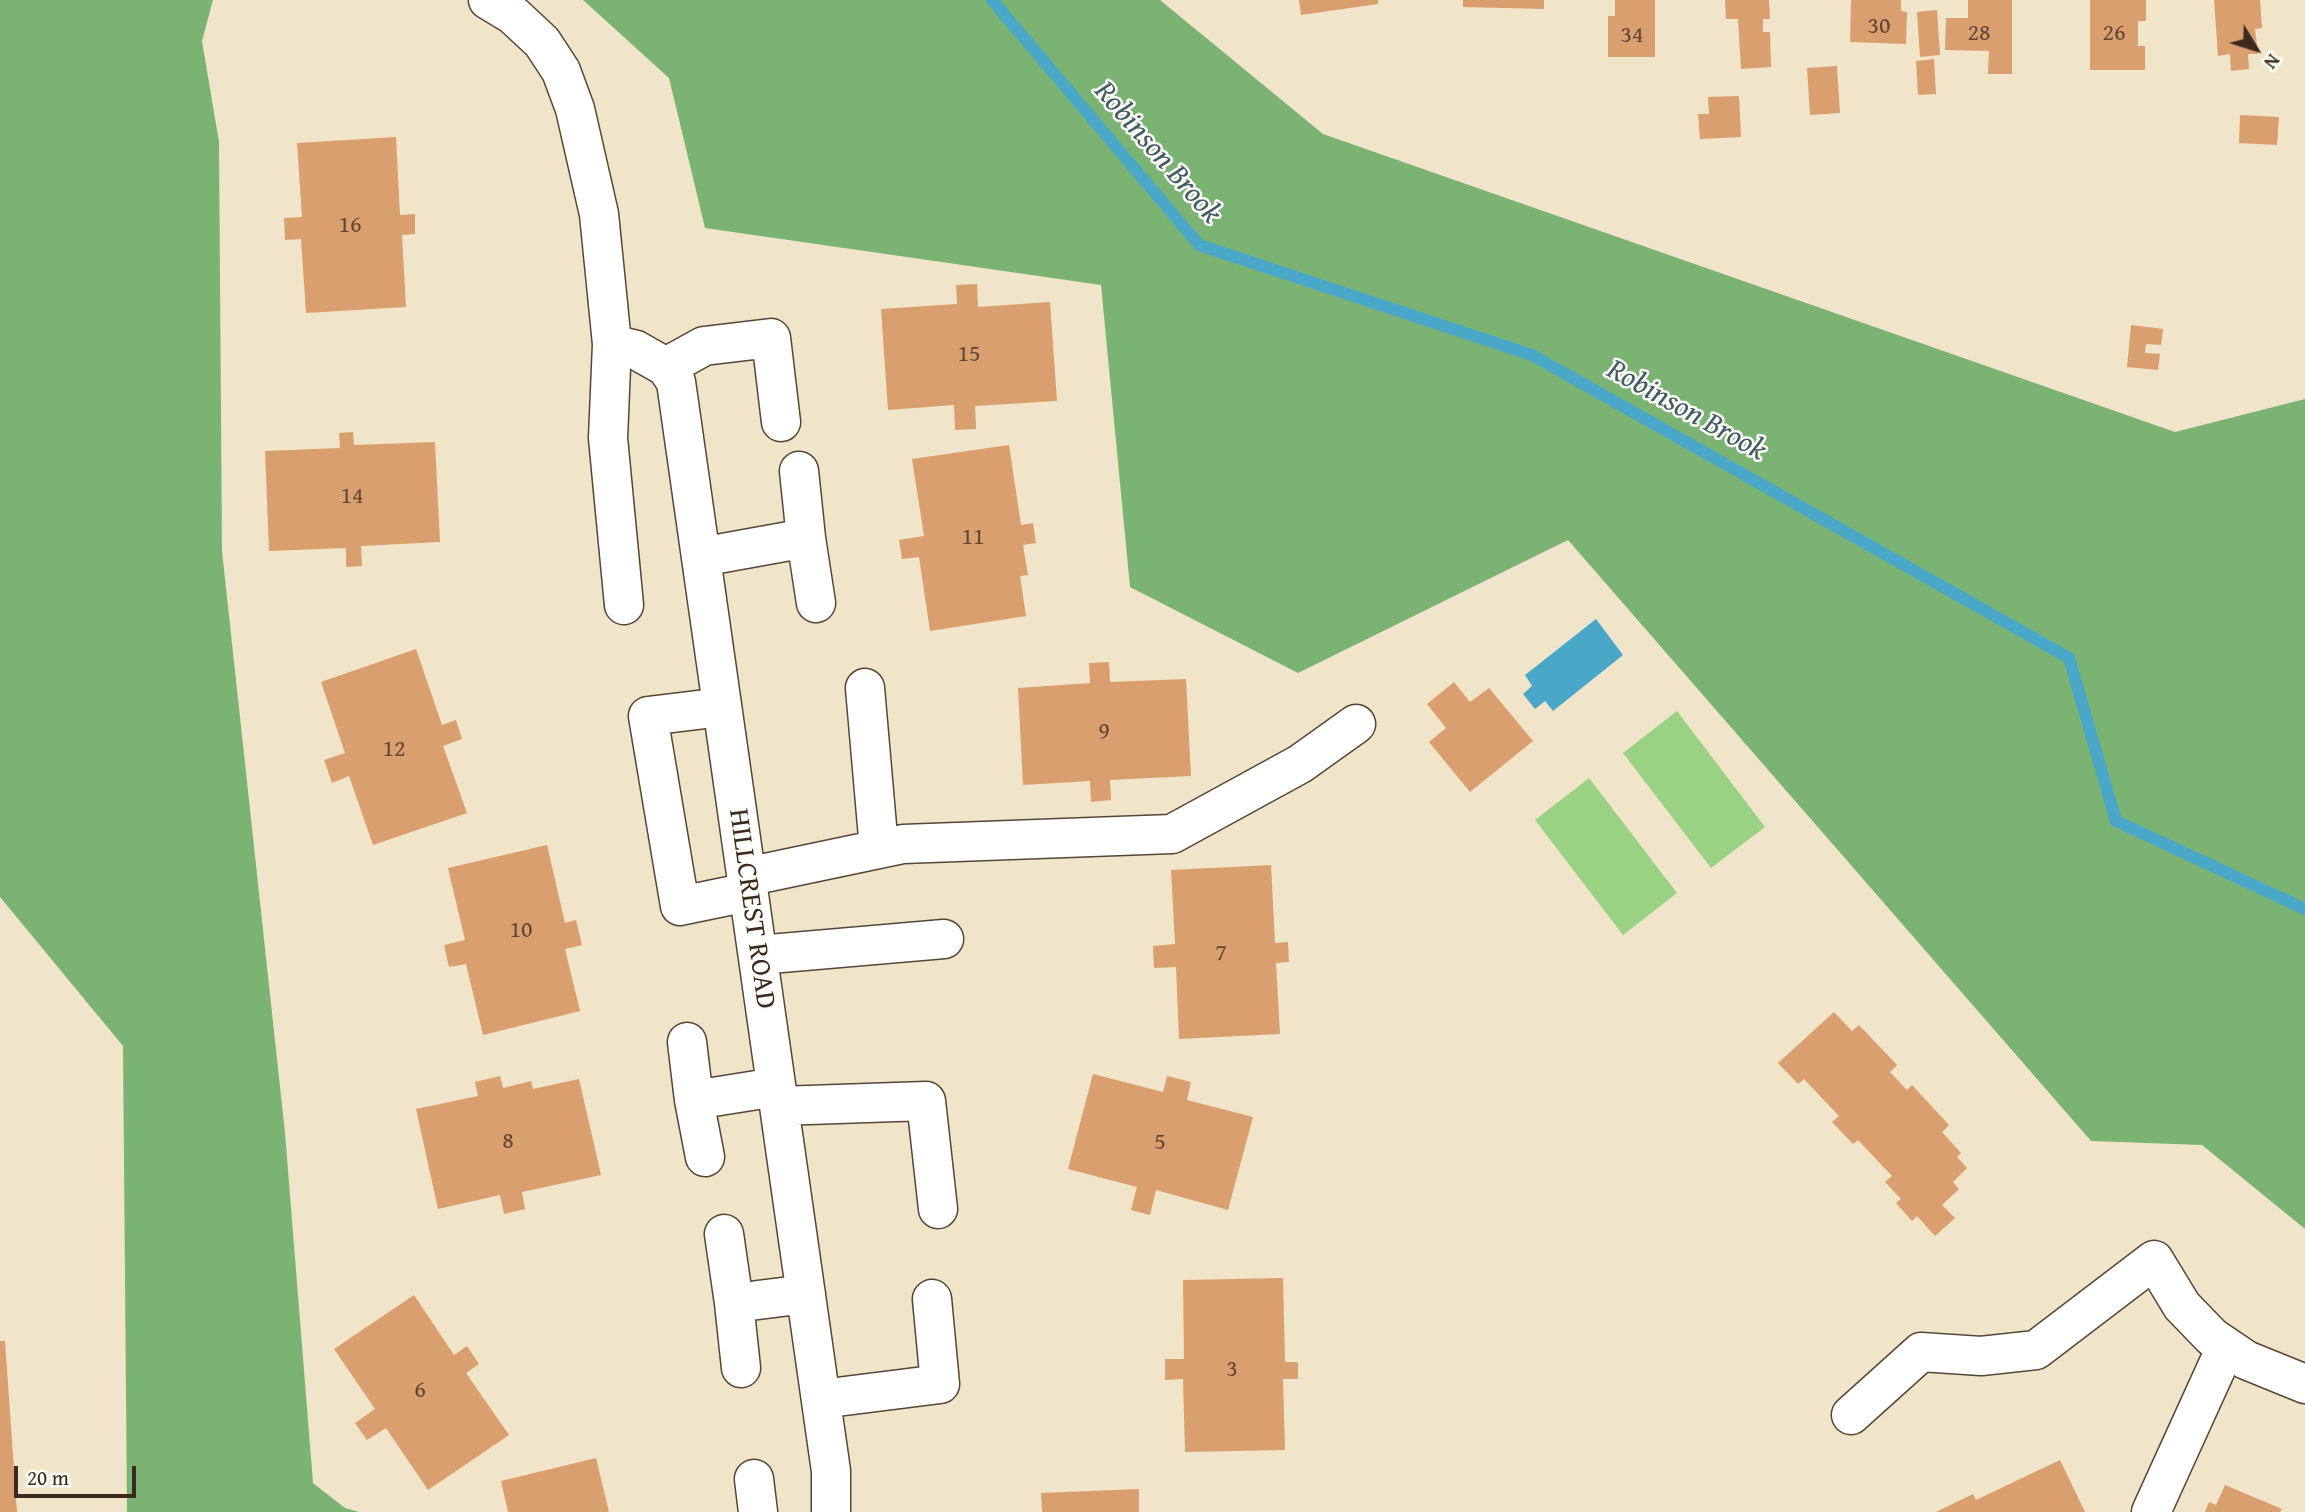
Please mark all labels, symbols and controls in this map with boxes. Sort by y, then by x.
house number: 30 [1867,13,1891,41]
north arrow [2221,14,2291,84]
house number: 28 [1967,20,1991,48]
house number: 26 [2102,20,2126,48]
house number: 34 [1620,22,1644,50]
text: N [2258,48,2287,76]
water label: Robinson Brook [1086,75,1228,231]
house number: 16 [338,212,362,240]
house number: 15 [957,341,981,369]
water label: Robinson Brook [1600,352,1772,470]
house number: 14 [340,483,364,511]
house number: 11 [961,524,985,552]
house number: 9 [1098,718,1110,746]
house number: 12 [382,736,406,764]
street label: HILLCREST ROAD [720,807,782,1011]
house number: 10 [509,917,533,945]
house number: 7 [1215,940,1227,968]
house number: 8 [502,1128,514,1156]
house number: 5 [1154,1129,1166,1157]
house number: 3 [1226,1356,1238,1384]
house number: 6 [414,1377,426,1405]
scale bar [18,1452,140,1496]
text: 20 m [27,1462,69,1493]

